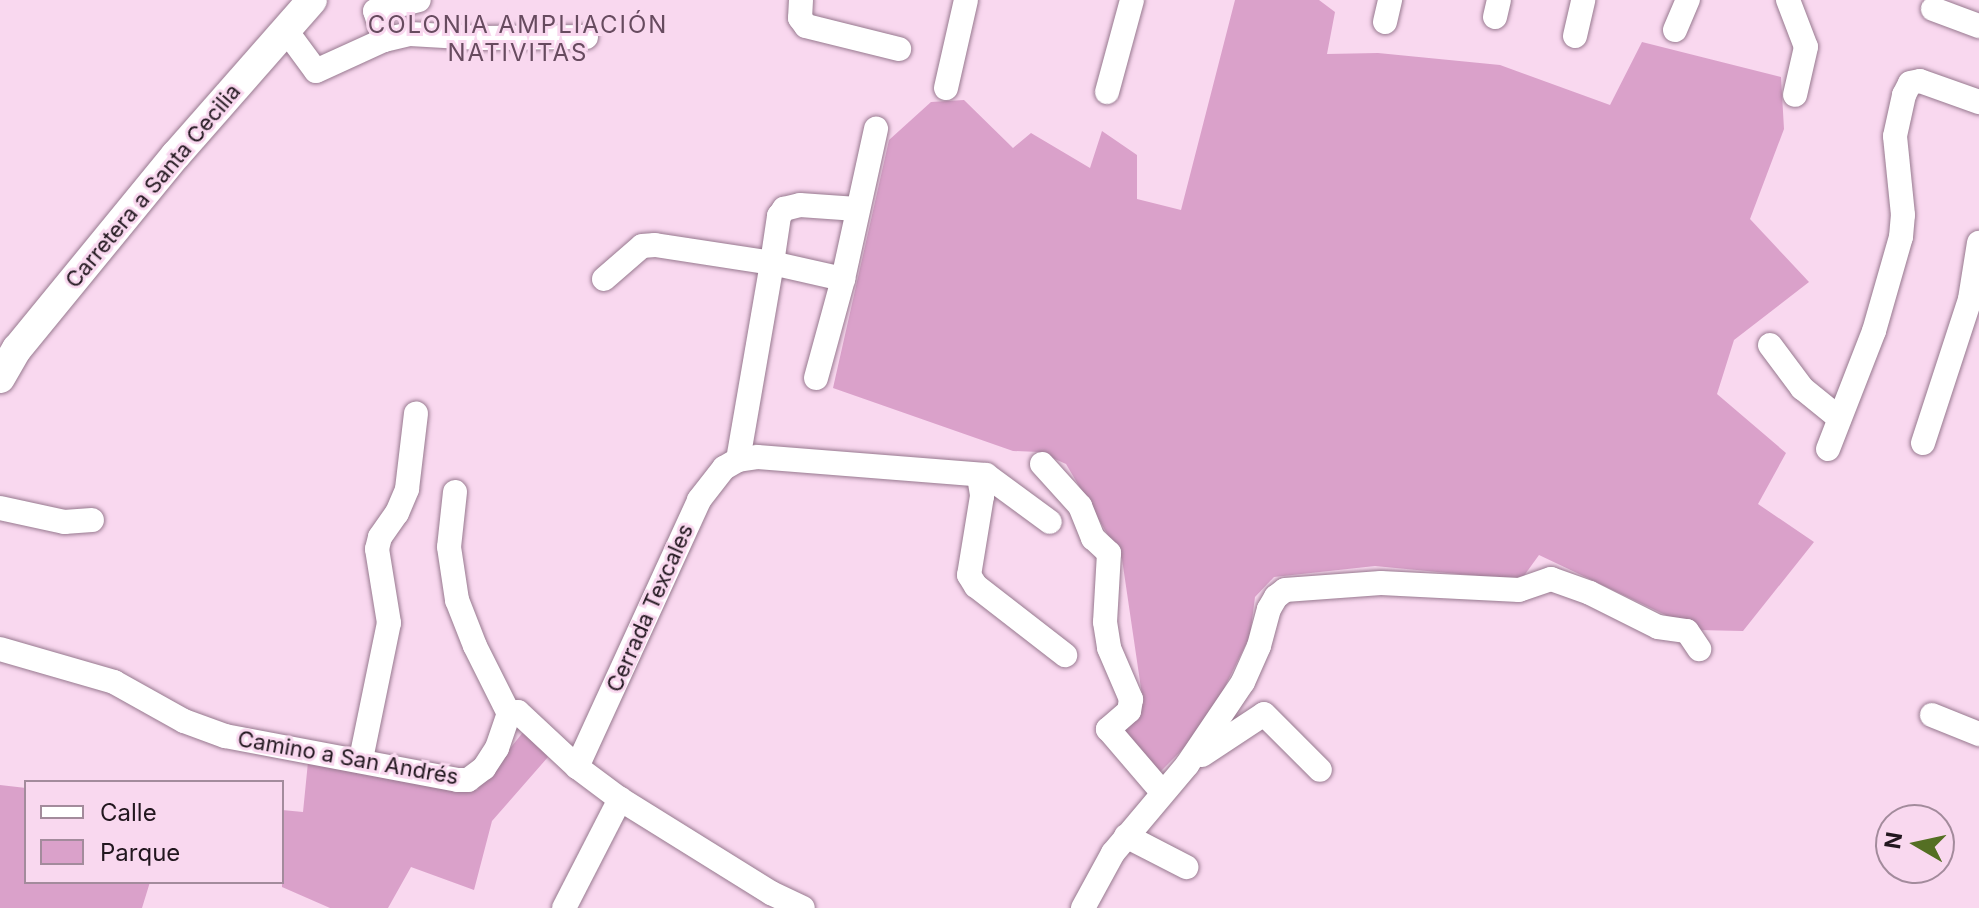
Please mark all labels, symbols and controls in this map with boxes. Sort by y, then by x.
district label: COLONIA AMPLIACIÓN NATIVITAS [368,11,668,67]
street label: Carretera a Santa Cecilia [60,79,246,293]
street label: Cerrada Texcales [601,520,699,696]
street label: Camino a San Andrés [236,726,460,790]
legend [24,780,284,884]
text: Calle [100,798,157,827]
north arrow [1875,804,1955,884]
text: N [1879,830,1907,851]
text: Parque [100,838,180,867]

